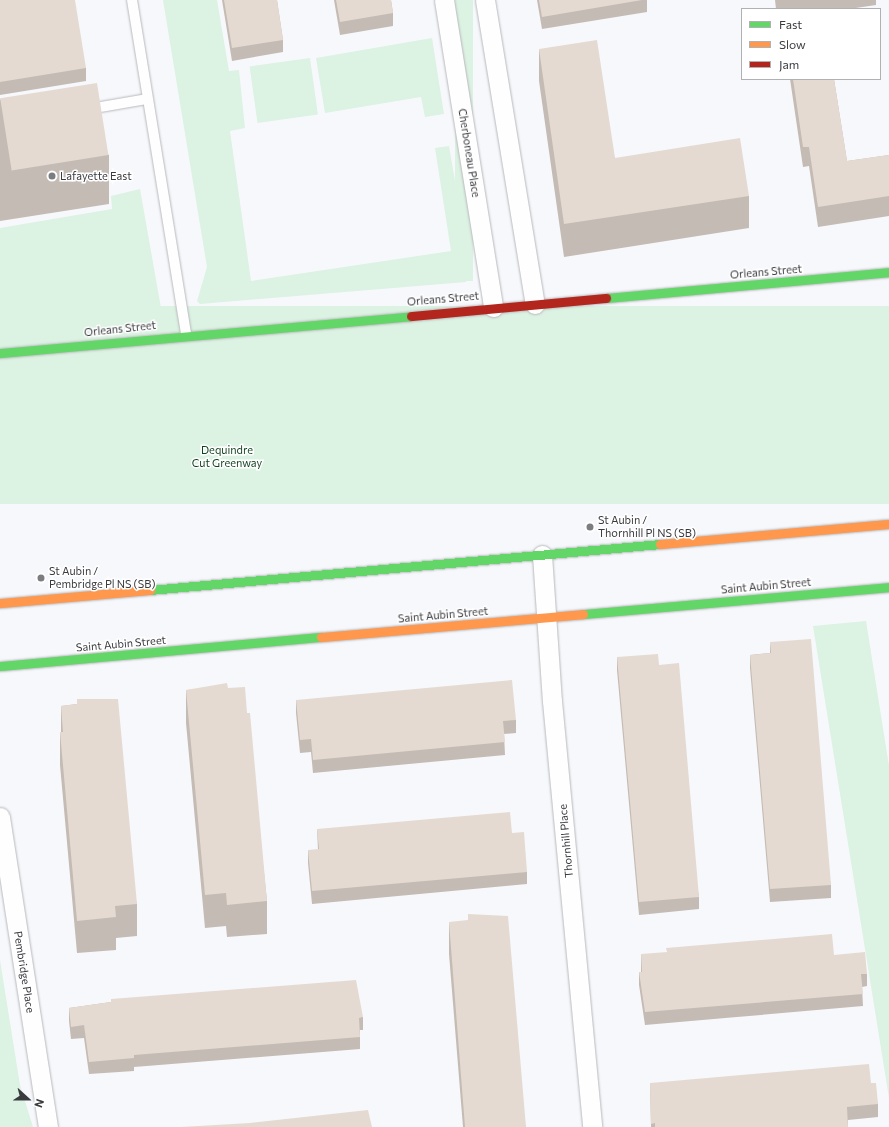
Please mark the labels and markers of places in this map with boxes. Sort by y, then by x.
place label: Lafayette East [60,169,132,183]
marker: Lafayette East [47,171,57,181]
place label: St Aubin / Thornhill Pl NS (SB) [598,514,696,540]
marker: St Aubin / Thornhill Pl NS (SB) [585,522,595,532]
place label: St Aubin / Pembridge Pl NS (SB) [49,565,155,591]
marker: St Aubin / Pembridge Pl NS (SB) [36,573,46,583]

